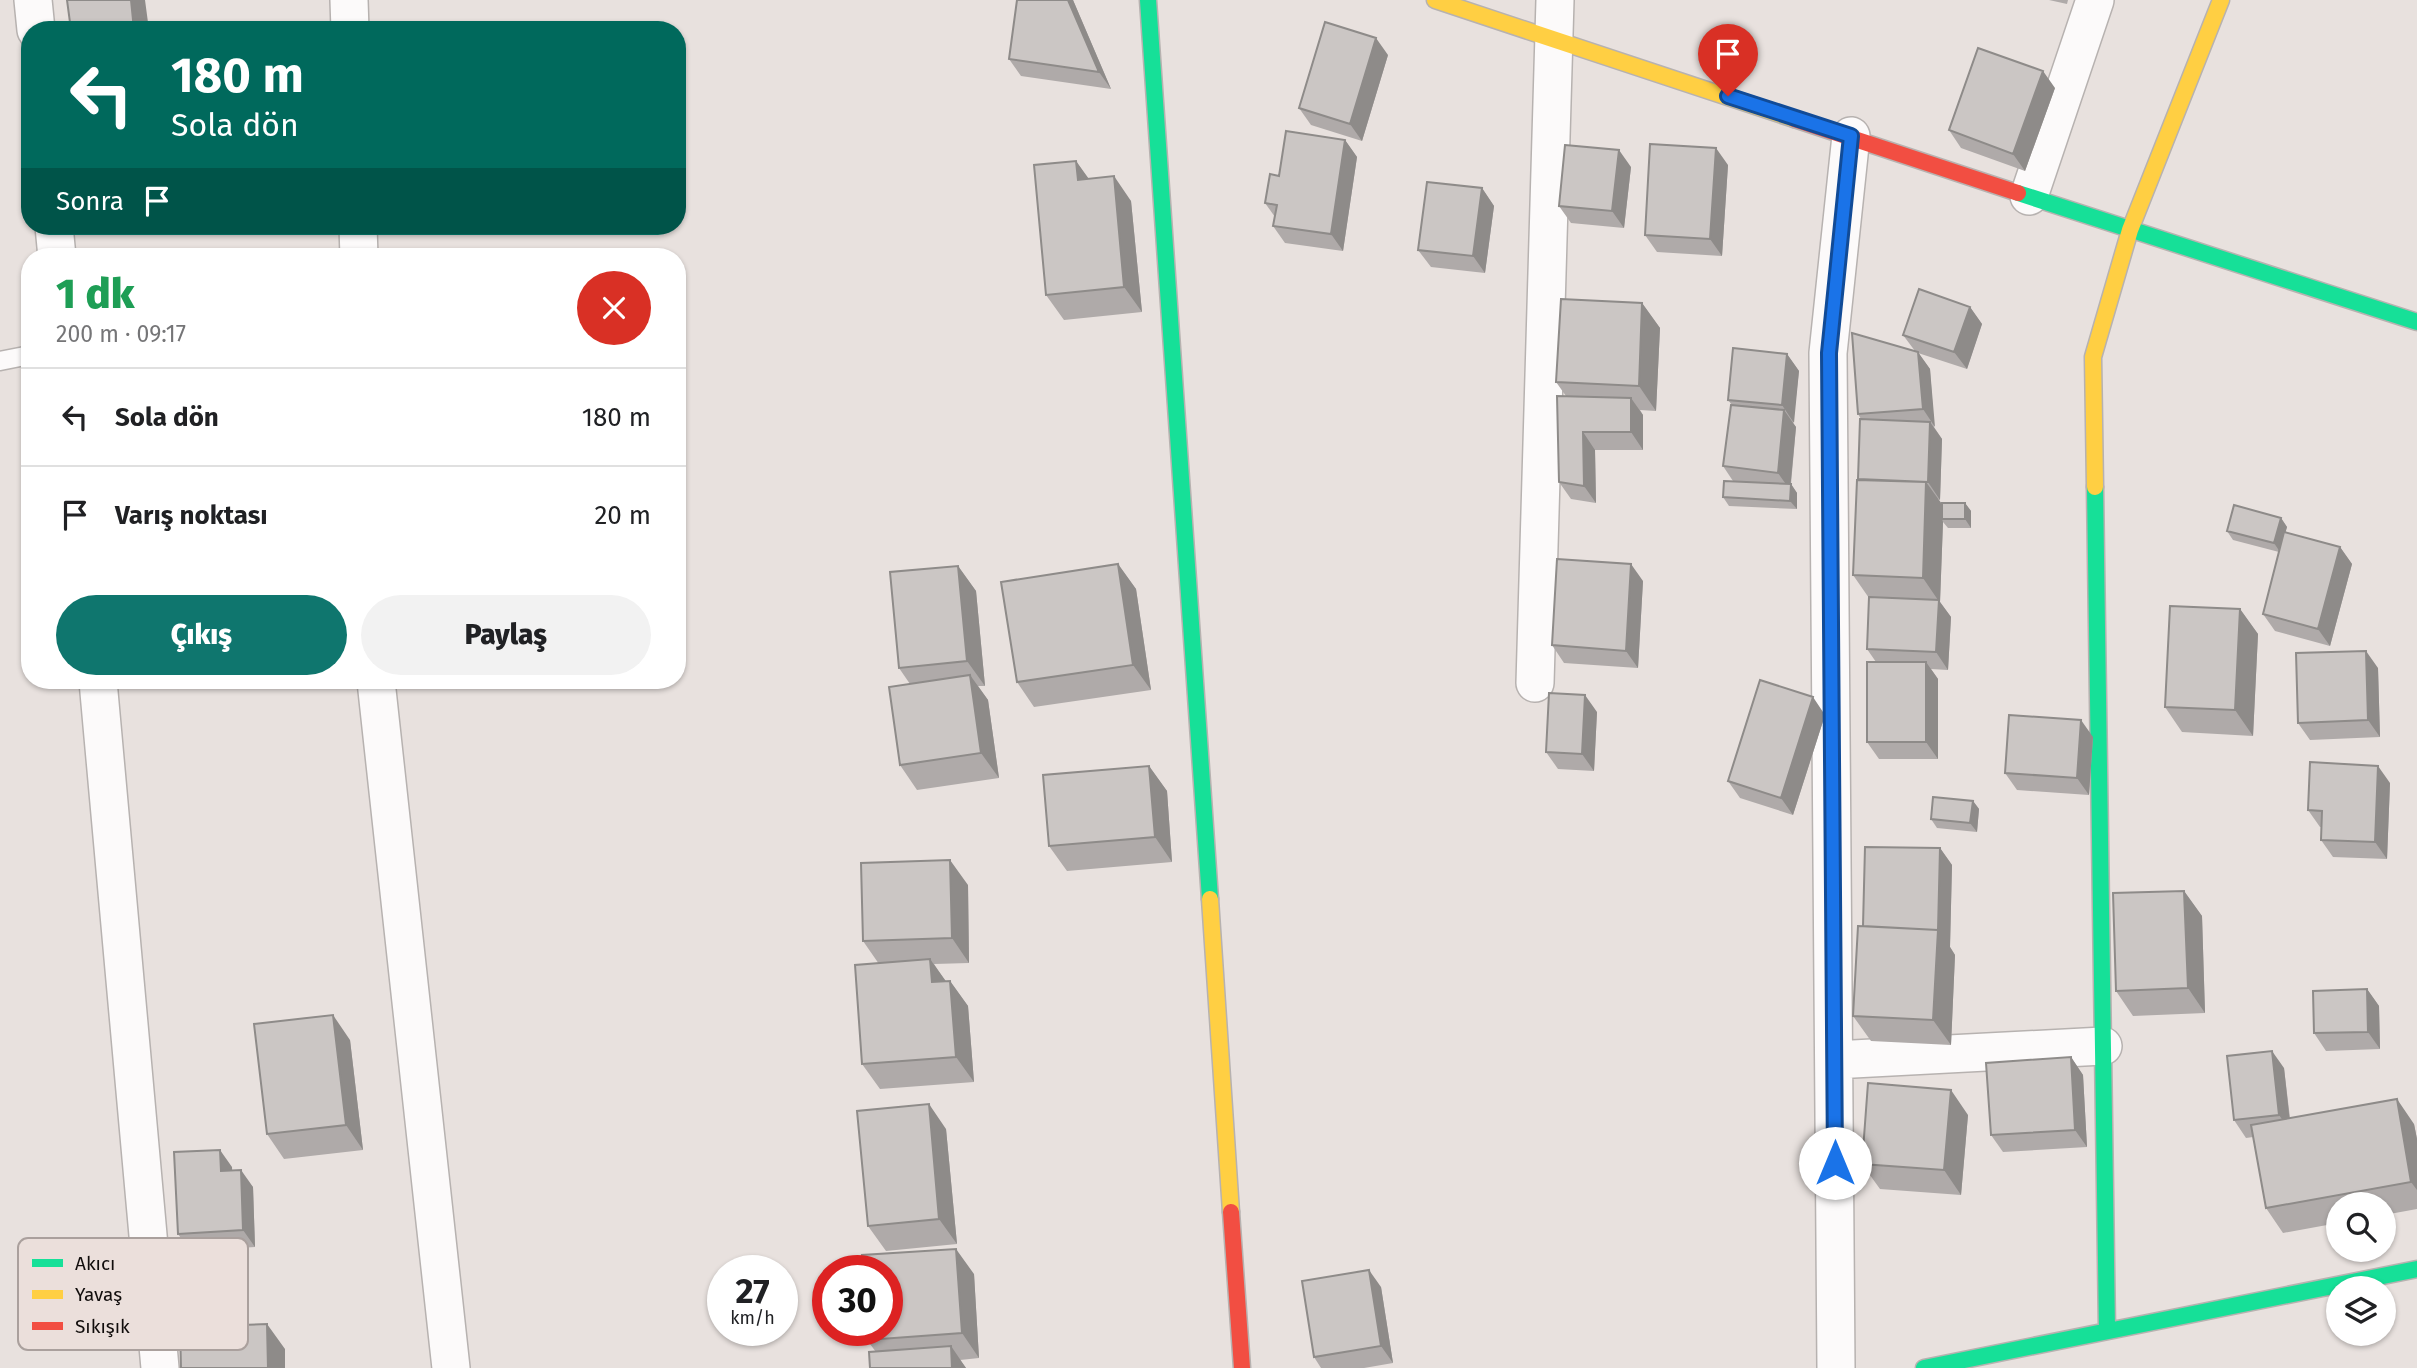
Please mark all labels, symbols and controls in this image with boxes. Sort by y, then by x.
pin [1698,24,1758,96]
icon: arrive [1709,35,1747,73]
text: 180 m [171,46,304,105]
icon: left [56,49,147,140]
text: Sola dön [171,106,299,144]
icon: arrive [138,182,176,220]
text: Sonra [56,186,124,217]
text: 1 dk [56,269,134,319]
button: close [577,271,651,345]
text: 200 m · 09:17 [56,320,186,348]
icon: left [56,398,94,436]
text: Sola dön [115,402,219,433]
text: 180 m [582,402,651,433]
icon: arrive [56,496,94,534]
text: Varış noktası [115,500,268,531]
text: 20 m [594,500,651,531]
button: Çıkış [56,595,347,675]
button: Paylaş [361,595,651,675]
position arrow [1798,1126,1872,1200]
map controls [2326,1192,2396,1346]
button: search [2326,1192,2396,1262]
legend [18,1238,248,1350]
text: Akıcı [75,1252,115,1275]
speed limit sign: 30 [812,1255,903,1346]
text: 27 [735,1270,770,1312]
button: layers [2326,1276,2396,1346]
text: Yavaş [75,1283,122,1306]
text: km/h [730,1307,775,1329]
text: Sıkışık [75,1315,130,1338]

